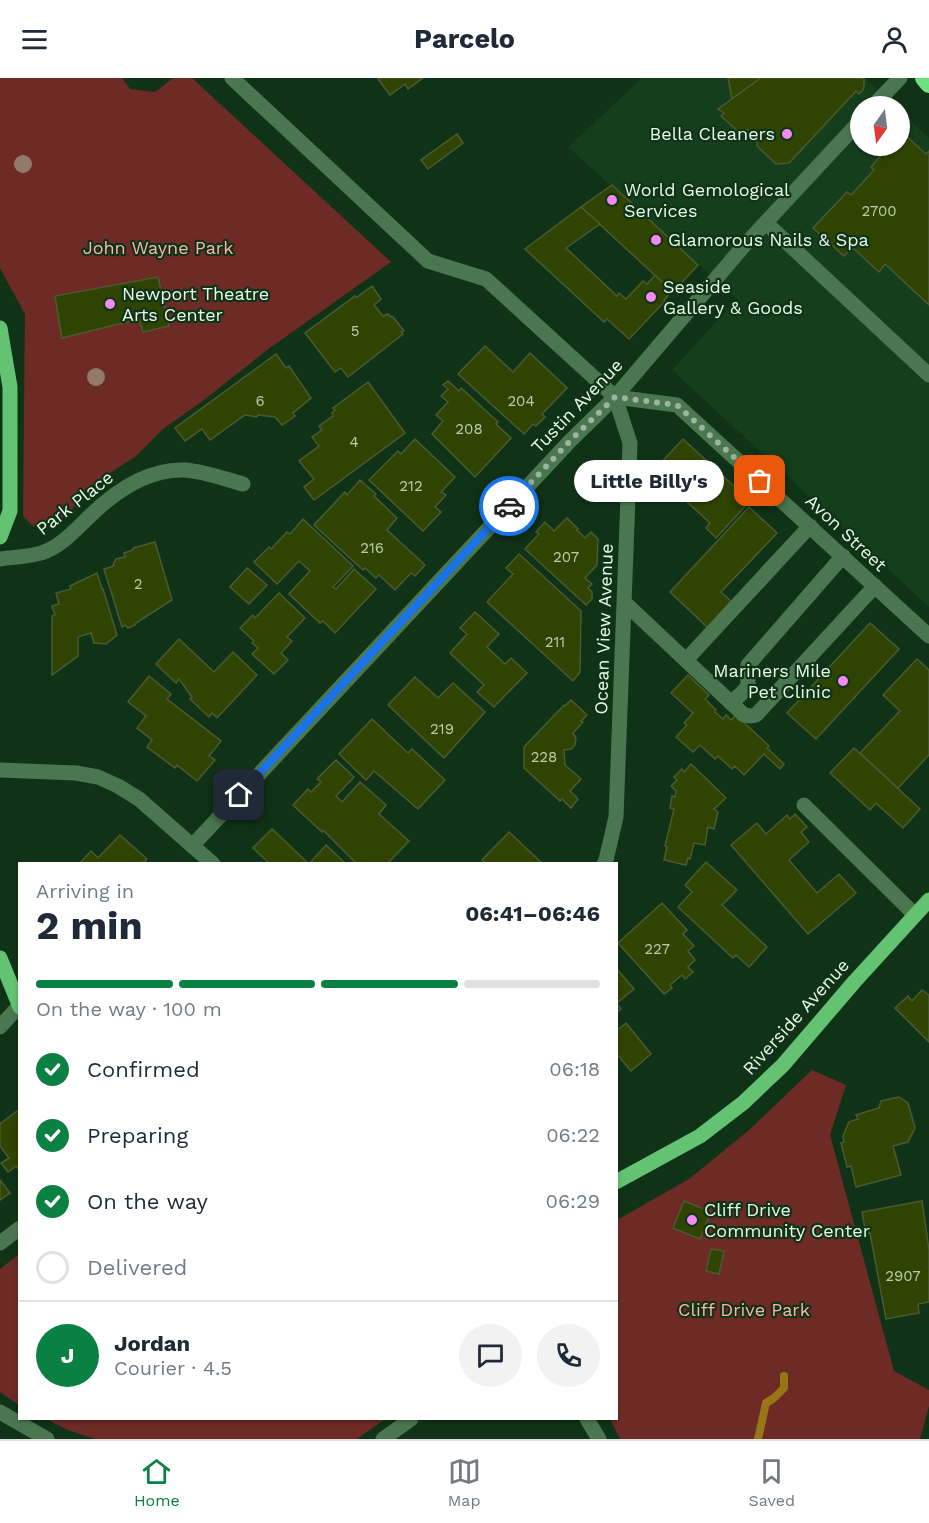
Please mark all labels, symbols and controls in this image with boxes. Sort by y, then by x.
icon: menu [18,23,51,56]
text: Parcelo [414,23,515,55]
icon: person [878,23,911,56]
north arrow [850,96,910,156]
map controls [850,96,910,156]
place label: Bella Cleaners [650,123,775,144]
marker: Bella Cleaners [780,127,794,141]
place label: World Gemological Services [624,179,790,221]
marker: World Gemological Services [605,193,619,207]
house number: 2700 [861,202,897,220]
place label: Glamorous Nails & Spa [668,229,869,250]
marker: Glamorous Nails & Spa [649,233,663,247]
park label: John Wayne Park [83,237,233,258]
place label: Seaside Gallery & Goods [663,276,803,318]
place label: Newport Theatre Arts Center [122,283,269,325]
marker: Seaside Gallery & Goods [644,290,658,304]
marker: Newport Theatre Arts Center [103,297,117,311]
house number: 5 [351,322,359,340]
street label: Tustin Avenue [526,354,627,457]
house number: 6 [255,392,265,410]
house number: 204 [507,392,535,410]
house number: 208 [455,420,483,438]
house number: 4 [349,433,359,451]
pin [734,455,785,506]
callout: Little Billy's [574,460,724,502]
icon: bag [743,464,776,497]
street label: Park Place [32,466,117,539]
text: Little Billy's [590,469,708,493]
courier [479,476,539,536]
house number: 212 [399,477,423,495]
icon: car [493,490,526,523]
street label: Avon Street [802,490,891,576]
house number: 216 [360,539,384,557]
street label: Ocean View Avenue [590,543,617,715]
house number: 207 [553,548,579,566]
house number: 2 [134,575,142,593]
house number: 211 [545,633,565,651]
place label: Mariners Mile Pet Clinic [713,660,831,702]
marker: Mariners Mile Pet Clinic [836,674,850,688]
house number: 219 [430,720,454,738]
house number: 228 [531,748,557,766]
pin [213,769,264,820]
icon: home [222,778,255,811]
text: Arriving in [36,879,134,903]
text: 06:41–06:46 [465,901,600,926]
text: 2 min [36,903,143,948]
house number: 227 [644,940,670,958]
street label: Riverside Avenue [738,954,853,1079]
text: On the way · 100 m [36,997,222,1021]
icon: check [36,1053,69,1086]
text: Confirmed [87,1057,200,1082]
text: 06:18 [549,1057,600,1081]
icon: check [36,1119,69,1152]
text: Preparing [87,1123,188,1148]
text: 06:22 [546,1123,600,1147]
icon: check [36,1185,69,1218]
text: On the way [87,1189,208,1214]
text: 06:29 [545,1189,600,1213]
place label: Cliff Drive Community Center [704,1199,870,1241]
marker: Cliff Drive Community Center [685,1213,699,1227]
text: Delivered [87,1255,187,1280]
house number: 2907 [885,1267,921,1285]
park label: Cliff Drive Park [678,1299,810,1320]
button: chat [459,1324,522,1387]
button: phone [537,1324,600,1387]
text: Jordan [114,1331,190,1356]
text: J [61,1343,74,1368]
text: Courier · 4.5 [114,1356,232,1380]
tab: Home [134,1455,180,1510]
tab: Map [448,1455,481,1510]
tab: Saved [749,1455,795,1510]

